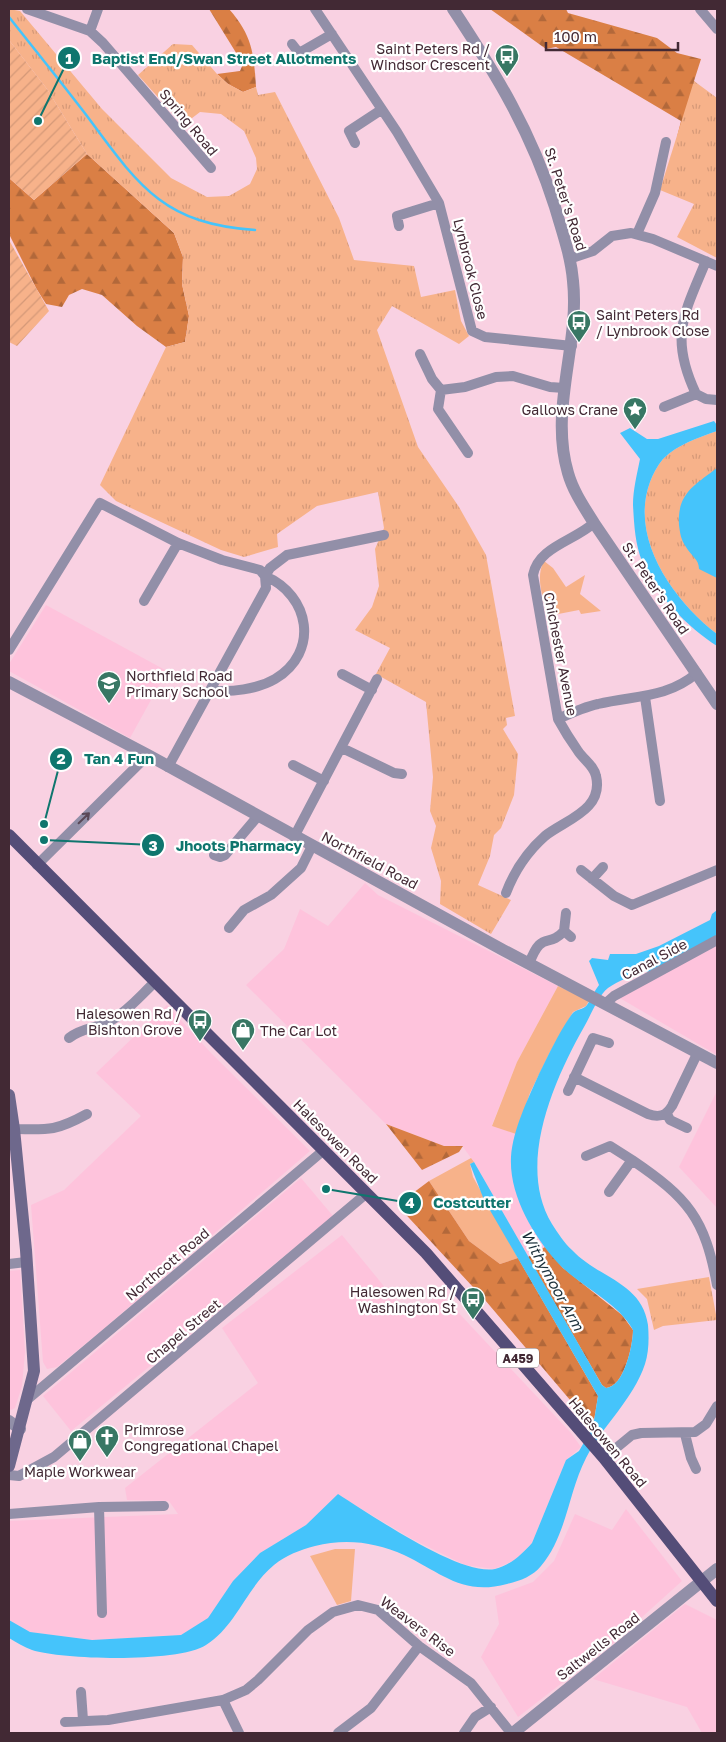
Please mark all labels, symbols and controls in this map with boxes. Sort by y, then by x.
scale bar [546,20,678,52]
text: 100 m [554,27,597,45]
place label: Saint Peters Rd / Windsor Crescent [371,40,490,73]
callout: Baptist End/Swan Street Allotments [57,43,366,73]
bus stop icon: Saint Peters Rd / Windsor Crescent [494,43,520,77]
text: 1 [65,49,73,67]
text: Baptist End/Swan Street Allotments [92,49,356,67]
street label: Spring Road [156,85,222,159]
street label: St. Peter's Road [541,145,591,253]
street label: Lynbrook Close [450,217,492,321]
place label: Saint Peters Rd / Lynbrook Close [596,306,709,339]
bus stop icon: Saint Peters Rd / Lynbrook Close [566,309,592,343]
place icon: Gallows Crane [622,396,648,430]
place label: Gallows Crane [521,401,618,418]
street label: St. Peter's Road [619,539,693,637]
street label: Chichester Avenue [541,591,581,717]
place label: Northfield Road Primary School [126,667,233,700]
school or university icon: Northfield Road Primary School [96,670,122,704]
callout: Tan 4 Fun [49,744,164,774]
text: 2 [56,749,66,767]
text: Tan 4 Fun [84,749,154,767]
one-way arrow [78,813,90,825]
street label: Northfield Road [319,827,421,893]
callout: Jhoots Pharmacy [140,830,312,860]
text: 3 [148,836,158,854]
text: Jhoots Pharmacy [176,836,302,854]
street label: Canal Side [618,935,690,983]
place label: Halesowen Rd / Bishton Grove [76,1005,182,1038]
bus stop icon: Halesowen Rd / Bishton Grove [187,1008,213,1042]
shop icon: The Car Lot [230,1017,256,1051]
place label: The Car Lot [260,1022,337,1039]
street label: Halesowen Road [290,1095,382,1187]
callout: Costcutter [398,1188,521,1218]
text: 4 [405,1193,415,1211]
text: Costcutter [433,1193,511,1211]
street label: Northcott Road [122,1224,212,1304]
water label: Withymoor Arm [517,1227,588,1334]
place label: Halesowen Rd / Washington St [350,1283,456,1316]
bus stop icon: Halesowen Rd / Washington St [460,1286,486,1320]
street label: Chapel Street [142,1295,224,1367]
road number: A459 [497,1349,539,1368]
street label: Halesowen Road [565,1393,651,1491]
place label: Primrose Congregational Chapel [124,1421,278,1454]
church icon: Primrose Congregational Chapel [94,1424,120,1458]
shop icon: Maple Workwear [67,1428,93,1462]
place label: Maple Workwear [24,1463,137,1480]
street label: Weavers Rise [377,1592,459,1660]
street label: Saltwells Road [553,1608,643,1684]

